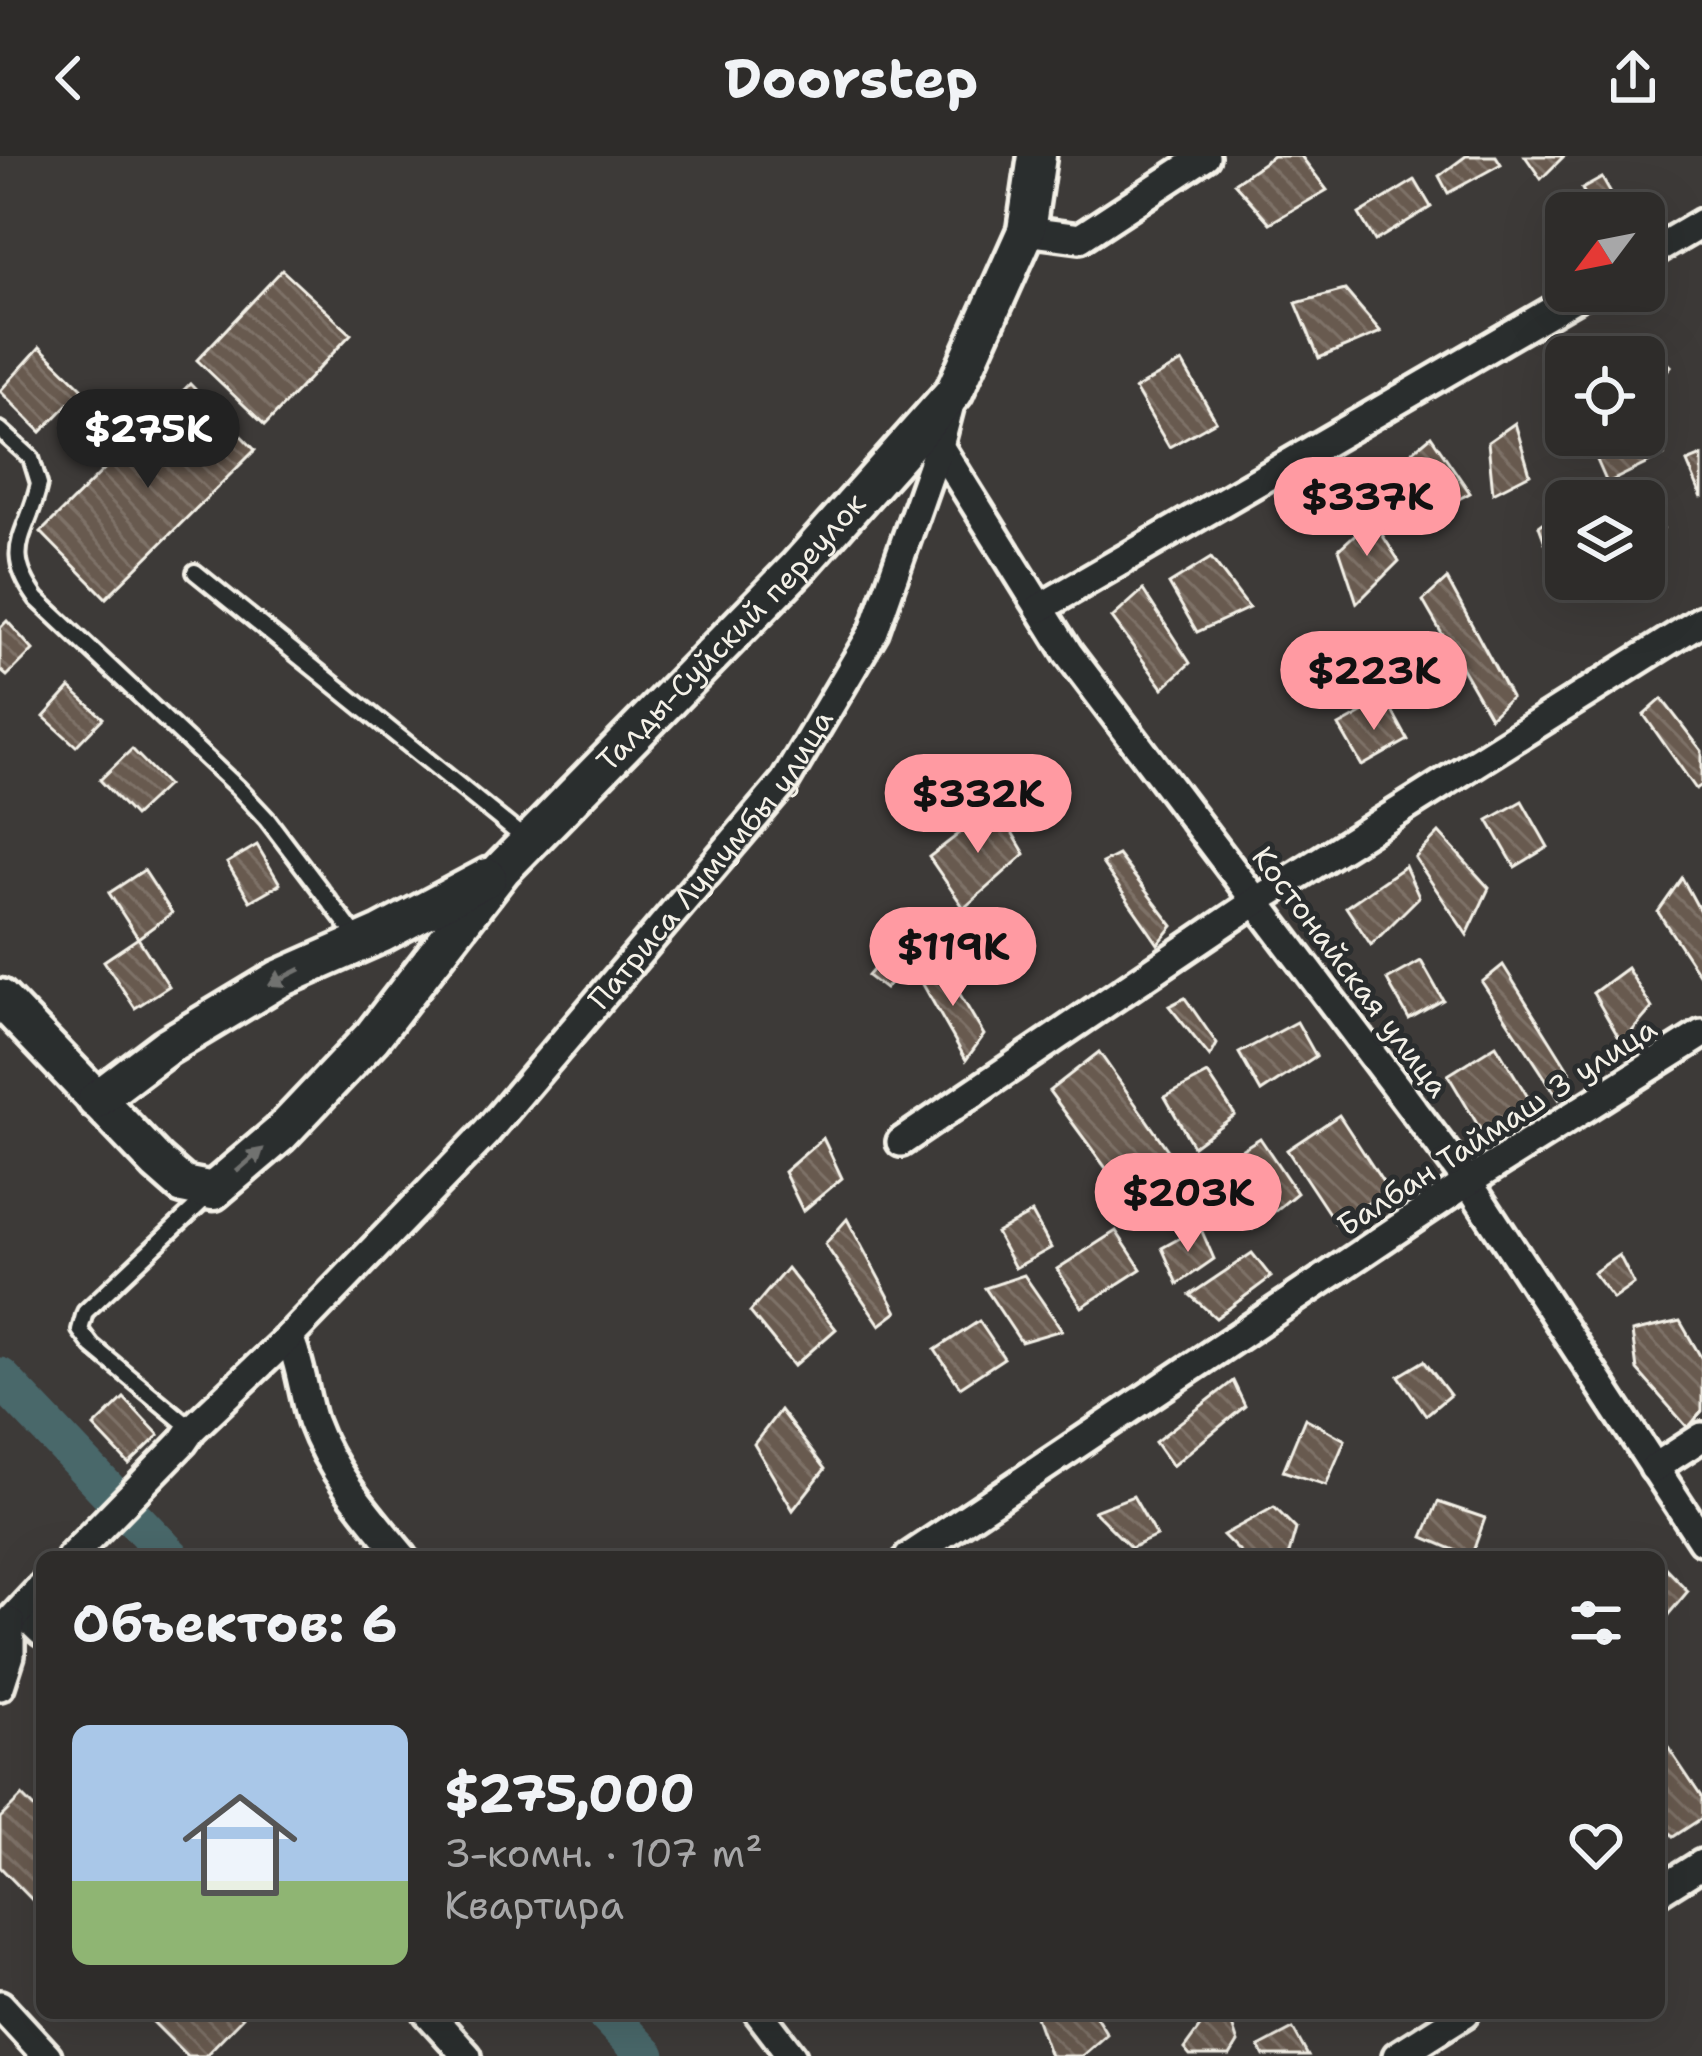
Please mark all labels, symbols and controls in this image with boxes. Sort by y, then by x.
text: Doorstep [724,42,978,114]
icon: back [36,45,102,111]
icon: share [1600,45,1666,111]
north arrow [1545,192,1665,312]
map controls [1545,192,1665,600]
button: locate [1545,336,1665,456]
pin: $275K [64,389,232,491]
text: $275K [84,402,212,454]
pin: $337K [1283,457,1451,559]
text: $337K [1301,470,1433,522]
button: layers [1545,480,1665,600]
street label: Талды-Суйский переулок [587,484,875,781]
pin: $223K [1290,631,1458,733]
text: $223K [1307,644,1441,696]
street label: Патриса Лумумбы улица [579,702,843,1018]
pin: $332K [894,754,1062,856]
text: $332K [912,767,1044,819]
street label: Костонайская улица [1242,838,1459,1106]
pin: $119K [869,907,1037,1009]
text: $119K [896,920,1010,972]
one-way arrow [267,967,302,987]
street label: Балбан Таймаш 3 улица [1329,1008,1665,1245]
one-way arrow [236,1147,265,1174]
pin: $203K [1104,1153,1272,1255]
text: $203K [1122,1166,1254,1218]
text: Объектов: 6 [72,1589,398,1657]
icon: filters [1563,1590,1629,1656]
text: $275,000 [444,1759,695,1827]
icon: home [168,1773,312,1917]
icon: heart [1563,1812,1629,1878]
text: 3-комн. · 107 m² [444,1827,763,1879]
text: Квартира [444,1879,624,1931]

